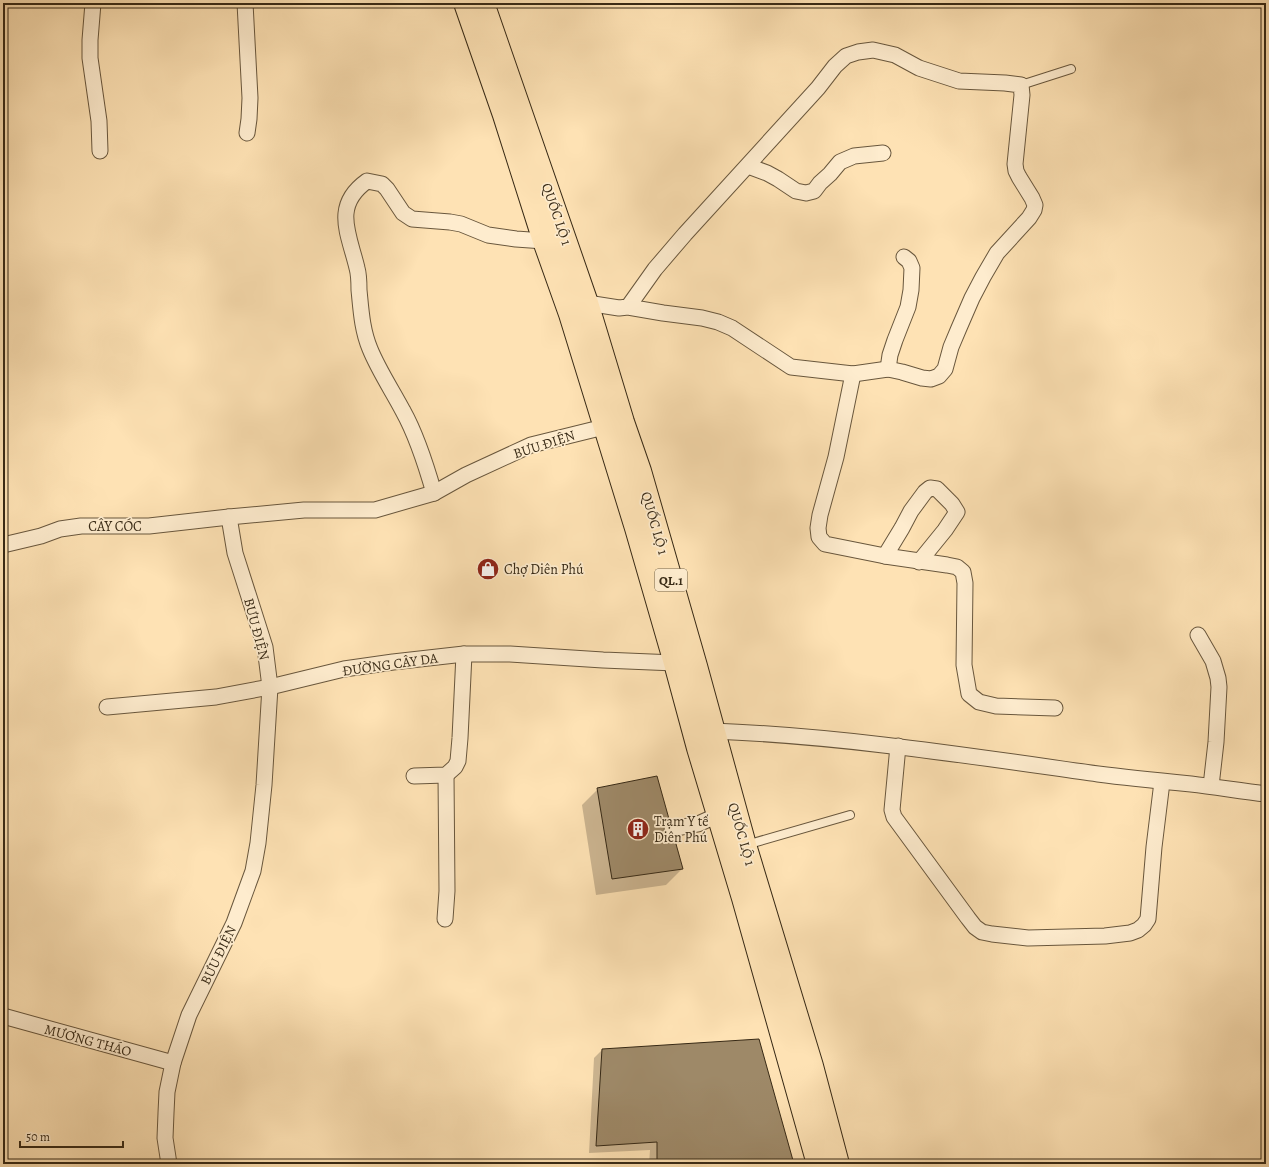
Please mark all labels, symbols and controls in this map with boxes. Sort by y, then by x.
street label: QUỐC LỘ 1 [537,180,577,248]
street label: BƯU ĐIỆN [511,426,577,463]
street label: QUỐC LỘ 1 [636,489,674,557]
street label: CÂY CÓC [88,517,142,536]
shop icon: Chợ Diên Phú [475,556,501,582]
place label: Chợ Diên Phú [504,560,584,579]
road number: QL.1 [655,569,687,591]
street label: BƯU ĐIỆN [239,596,274,662]
street label: ĐƯỜNG CÂY DA [341,648,440,681]
street label: QUỐC LỘ 1 [723,800,761,868]
place label: Trạm Y tế Diên Phú [654,812,709,847]
building icon: Trạm Y tế Diên Phú [625,816,651,842]
street label: BƯU ĐIỆN [196,922,241,988]
street label: MƯƠNG THÁO [42,1020,134,1061]
scale bar [20,1123,123,1149]
text: 50 m [26,1129,50,1145]

